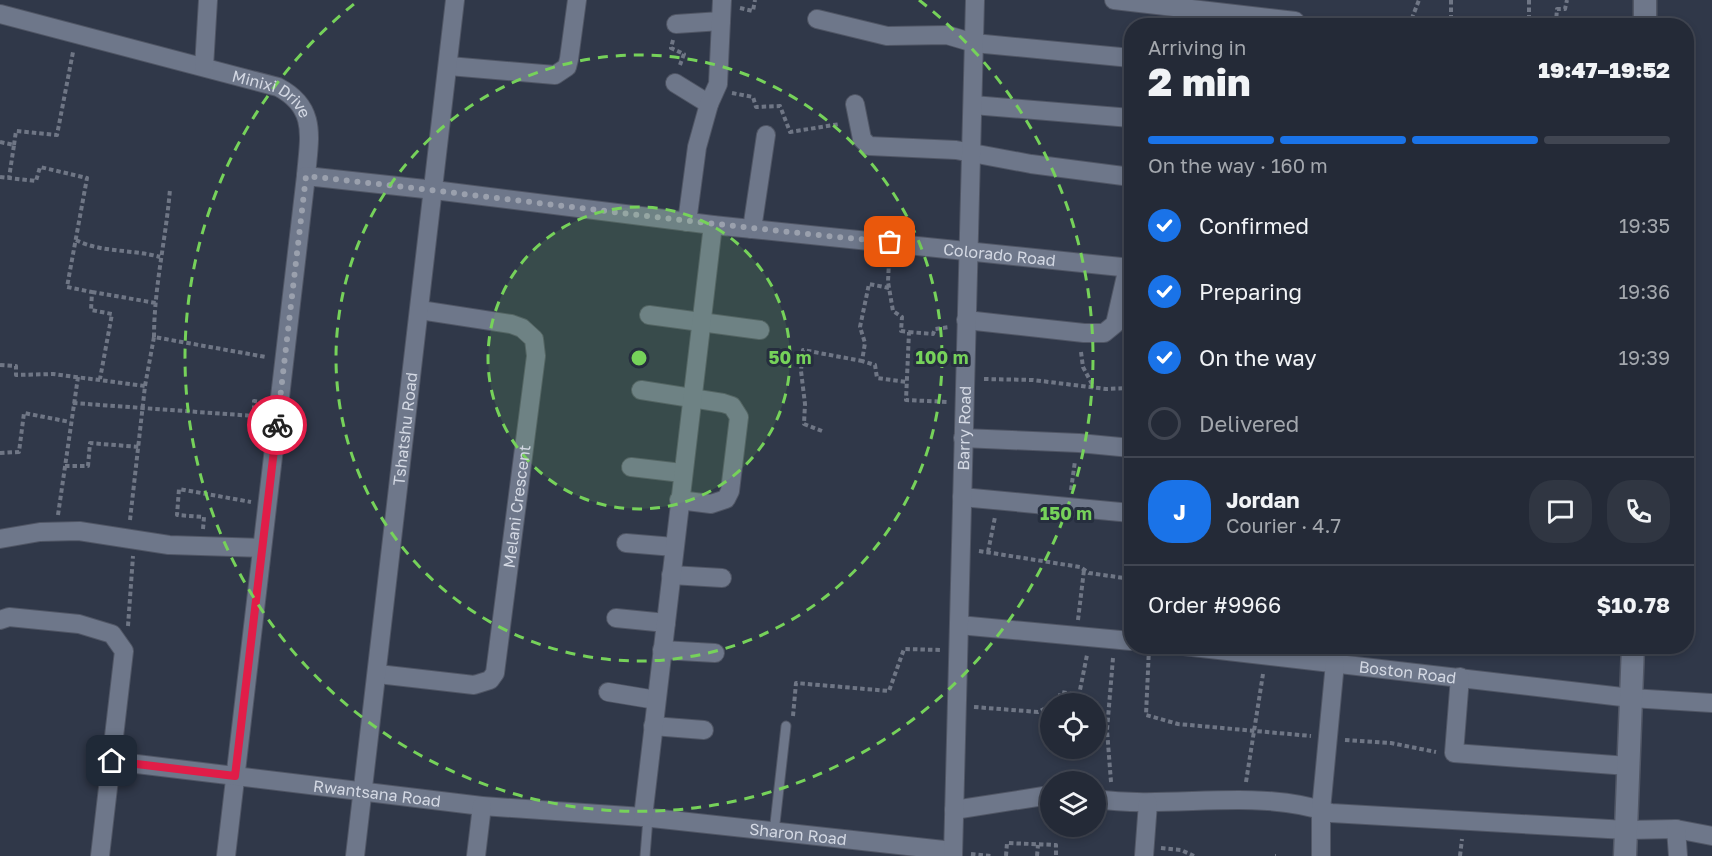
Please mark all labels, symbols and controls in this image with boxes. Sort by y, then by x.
text: Arriving in [1148,35,1246,59]
text: 19:47–19:52 [1538,56,1670,83]
text: 2 min [1148,58,1251,105]
street label: Minixi Drive [230,65,315,121]
text: On the way · 160 m [1148,153,1328,177]
icon: check [1148,209,1181,242]
text: Confirmed [1199,212,1309,239]
text: 19:35 [1619,213,1670,237]
pin [864,216,915,267]
icon: bag [873,225,906,258]
street label: Colorado Road [942,239,1057,270]
icon: check [1148,275,1181,308]
text: Preparing [1199,278,1302,305]
text: 19:36 [1618,279,1670,303]
icon: check [1148,341,1181,374]
text: On the way [1199,344,1317,371]
text: 19:39 [1618,345,1670,369]
text: 50 m [769,346,811,368]
text: 100 m [916,346,968,368]
centre of rings [629,348,649,368]
street label: Tshatshu Road [388,371,421,487]
street label: Barry Road [953,385,975,471]
courier [247,395,307,455]
icon: bike [261,409,294,442]
text: Delivered [1199,410,1299,437]
street label: Melani Crescent [499,443,534,569]
button: chat [1529,480,1592,543]
button: phone [1607,480,1670,543]
text: Jordan [1226,486,1300,513]
text: J [1173,498,1186,525]
text: 150 m [1040,502,1092,524]
text: Courier · 4.7 [1226,513,1341,537]
text: Order #9966 [1148,591,1281,618]
text: $10.78 [1597,591,1670,618]
street label: Boston Road [1358,656,1457,688]
map controls [1040,693,1106,837]
button: locate [1040,693,1106,759]
pin [86,735,137,786]
icon: home [95,744,128,777]
button: layers [1040,771,1106,837]
street label: Rwantsana Road [312,776,442,811]
street label: Sharon Road [748,819,848,849]

